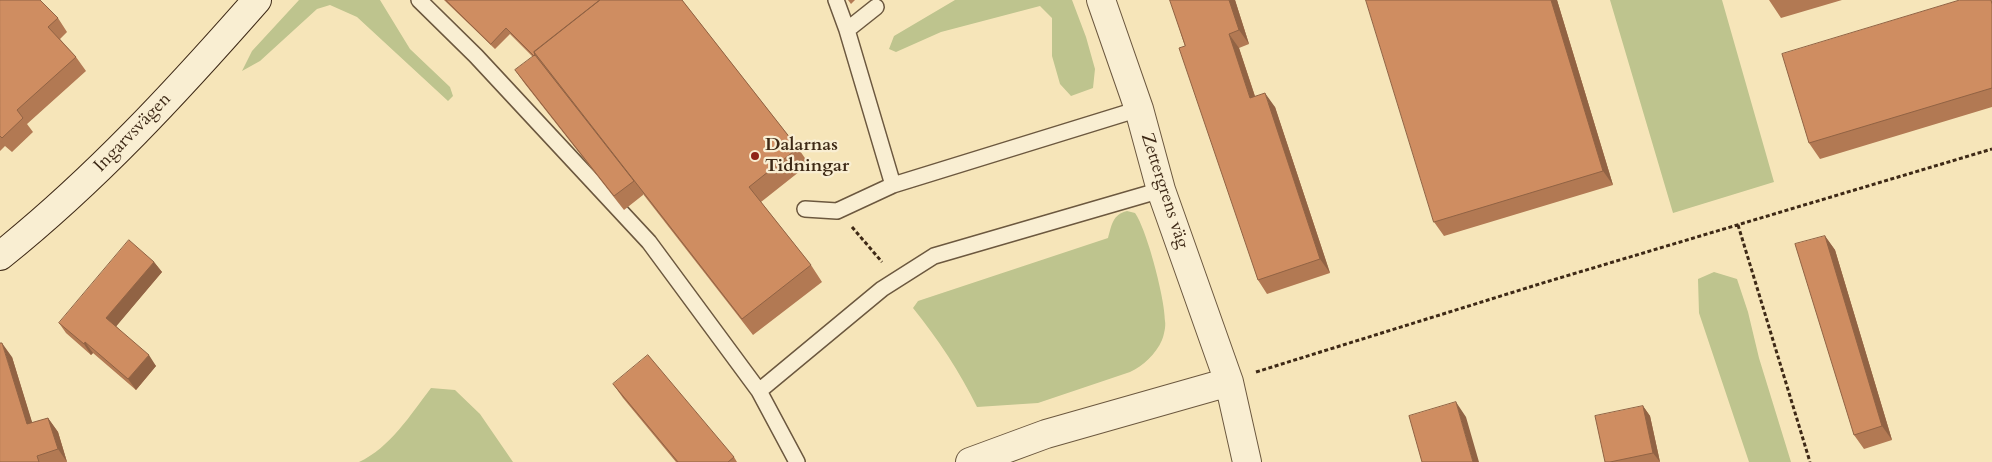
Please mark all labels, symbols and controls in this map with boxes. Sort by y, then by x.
street label: Ingarvsvägen [90,89,176,177]
street label: Zettergrens väg [1135,131,1193,251]
place label: Dalarnas Tidningar [765,135,849,178]
marker: Dalarnas Tidningar [749,150,761,162]

